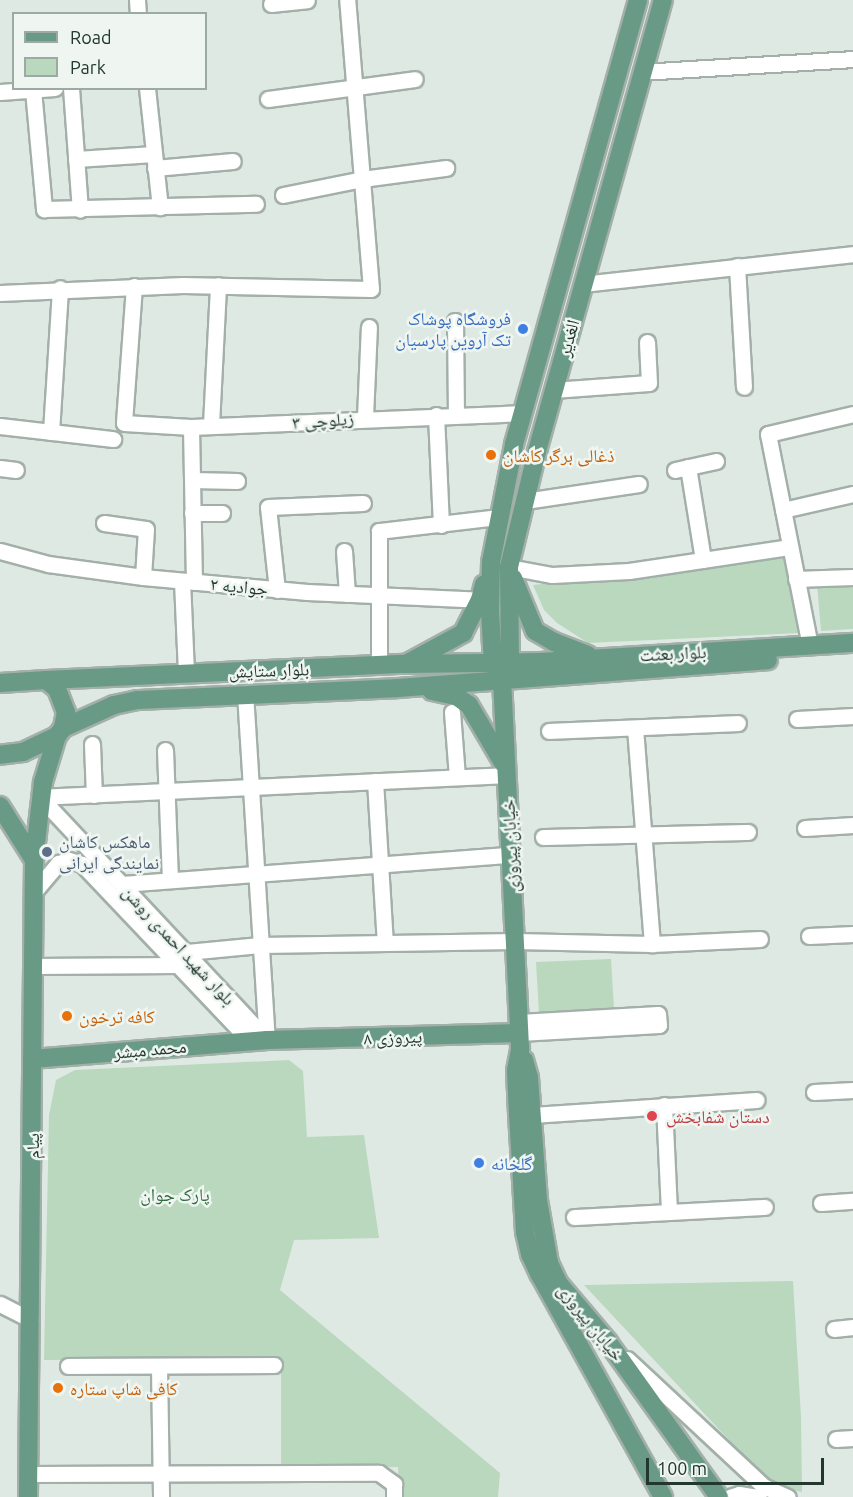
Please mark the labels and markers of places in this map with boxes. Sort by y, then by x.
place label: فروشگاه پوشاک تک آروین پارسیان [395,308,511,350]
marker: فروشگاه پوشاک تک آروین پارسیان [516,322,530,336]
place label: ذغالی برگر کاشان [503,444,614,466]
marker: ذغالی برگر کاشان [484,448,498,462]
place label: ماهکس کاشان نمایندگی ایرانی [59,831,159,874]
marker: ماهکس کاشان نمایندگی ایرانی [40,845,54,859]
place label: کافه ترخون [79,1005,155,1027]
marker: کافه ترخون [60,1009,74,1023]
place label: دستان شفابخش [666,1105,770,1127]
marker: دستان شفابخش [643,1107,661,1125]
place label: گلخانه [491,1152,533,1174]
marker: گلخانه [472,1156,486,1170]
place label: کافی شاپ ستاره [70,1377,178,1399]
marker: کافی شاپ ستاره [51,1381,65,1395]

